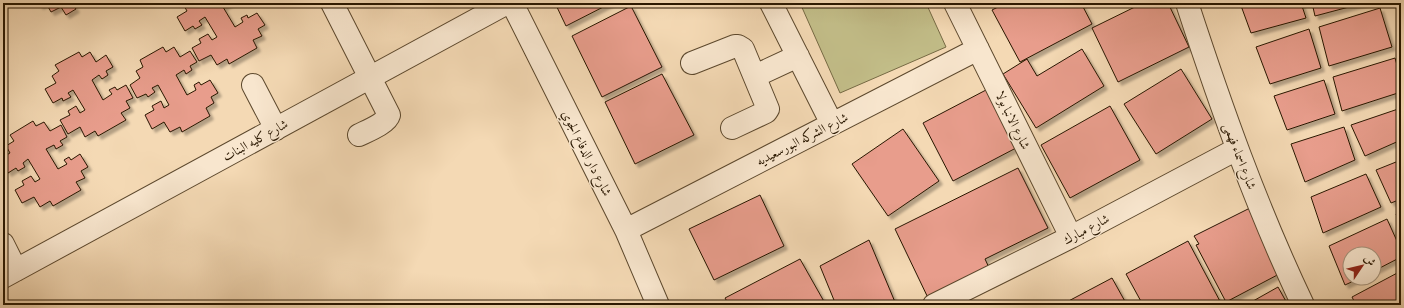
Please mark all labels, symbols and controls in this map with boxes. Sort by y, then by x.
street label: شارع الانبا بولا [989,88,1034,153]
street label: شارع دار الدفاع الجوي [555,107,616,200]
street label: شارع الشركه البورسعيديه [753,108,852,172]
street label: شارع كليه البنات [219,115,292,168]
street label: شارع اسماء فهمى [1217,120,1261,193]
street label: شارع مبارك [1060,210,1114,251]
north arrow [1342,246,1382,286]
text: ش [1361,252,1379,269]

